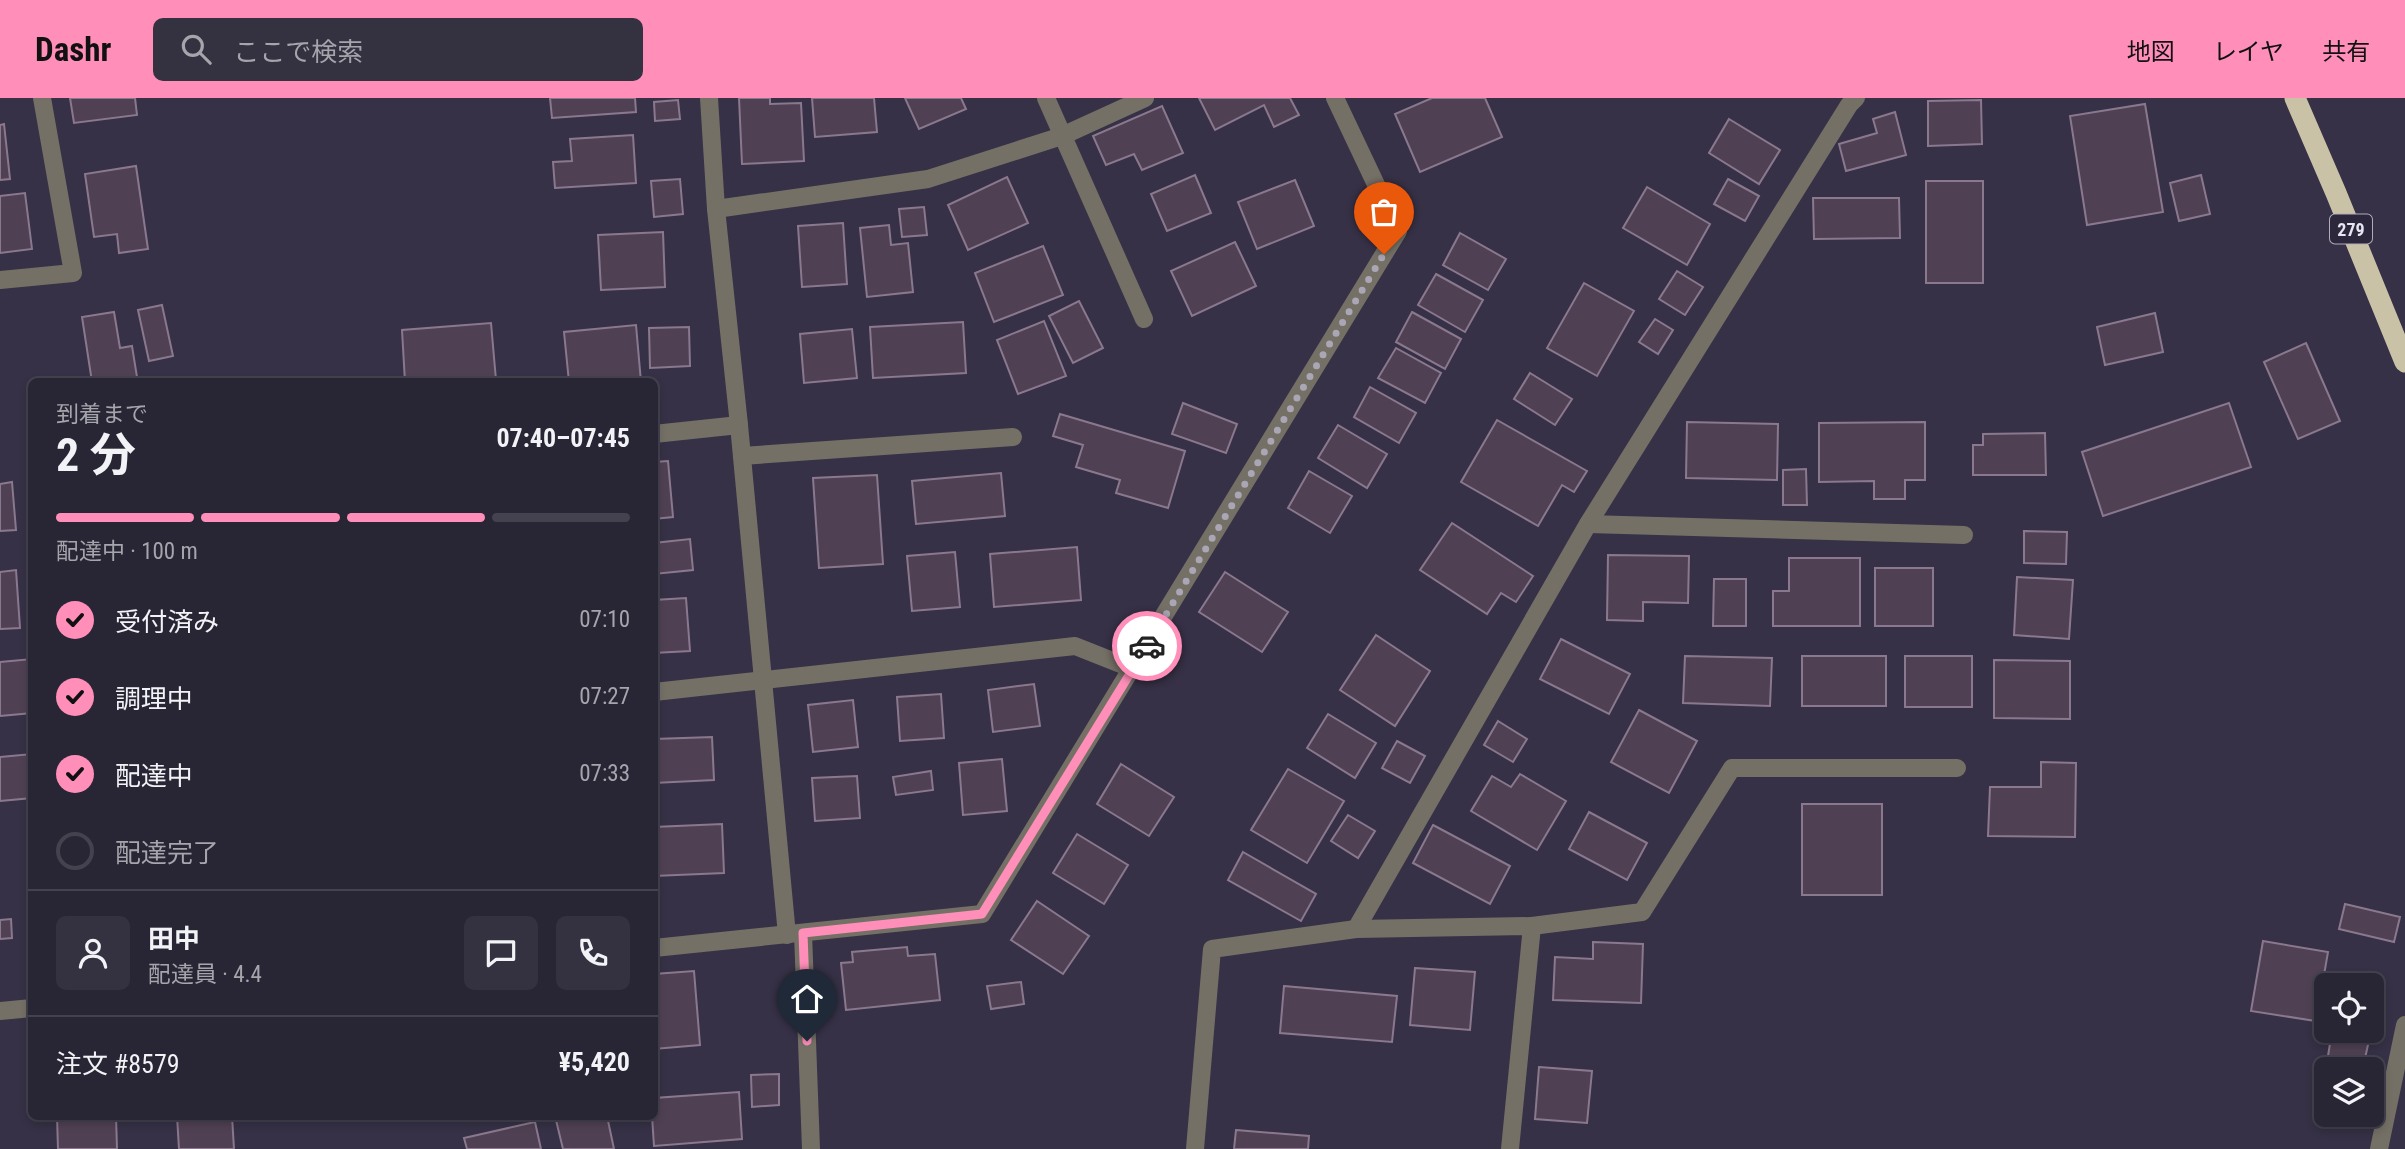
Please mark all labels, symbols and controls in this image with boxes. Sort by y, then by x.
search box [153,18,643,81]
text: Dashr [35,30,111,69]
icon: search [177,30,215,68]
text: ここで検索 [233,37,363,67]
text: 地図 [2127,38,2175,66]
text: レイヤ [2213,38,2284,66]
text: 共有 [2322,38,2370,66]
pin [1354,182,1414,254]
icon: bag [1365,193,1403,231]
road number: 279 [2330,214,2372,244]
text: 到着まで [56,401,148,428]
text: 07:40–07:45 [496,423,630,453]
text: 2 分 [56,428,136,482]
text: 配達中 · 100 m [56,538,198,565]
icon: check [56,601,94,639]
text: 07:10 [579,606,630,633]
text: 受付済み [115,607,219,637]
courier [1112,611,1182,681]
icon: car [1128,627,1166,665]
icon: check [56,678,94,716]
text: 07:27 [579,683,630,710]
text: 調理中 [115,684,193,714]
icon: check [56,755,94,793]
text: 07:33 [579,760,630,787]
text: 配達中 [115,761,193,791]
text: 配達完了 [115,838,219,868]
button: person [56,916,130,990]
button: chat [464,916,538,990]
button: phone [556,916,630,990]
text: 田中 [148,924,200,954]
text: 配達員 · 4.4 [148,961,262,988]
pin [777,969,837,1041]
map controls [2314,973,2384,1127]
button: locate [2314,973,2384,1043]
icon: home [788,980,826,1018]
text: ¥5,420 [559,1047,630,1077]
text: 注文 #8579 [56,1049,180,1079]
button: layers [2314,1057,2384,1127]

